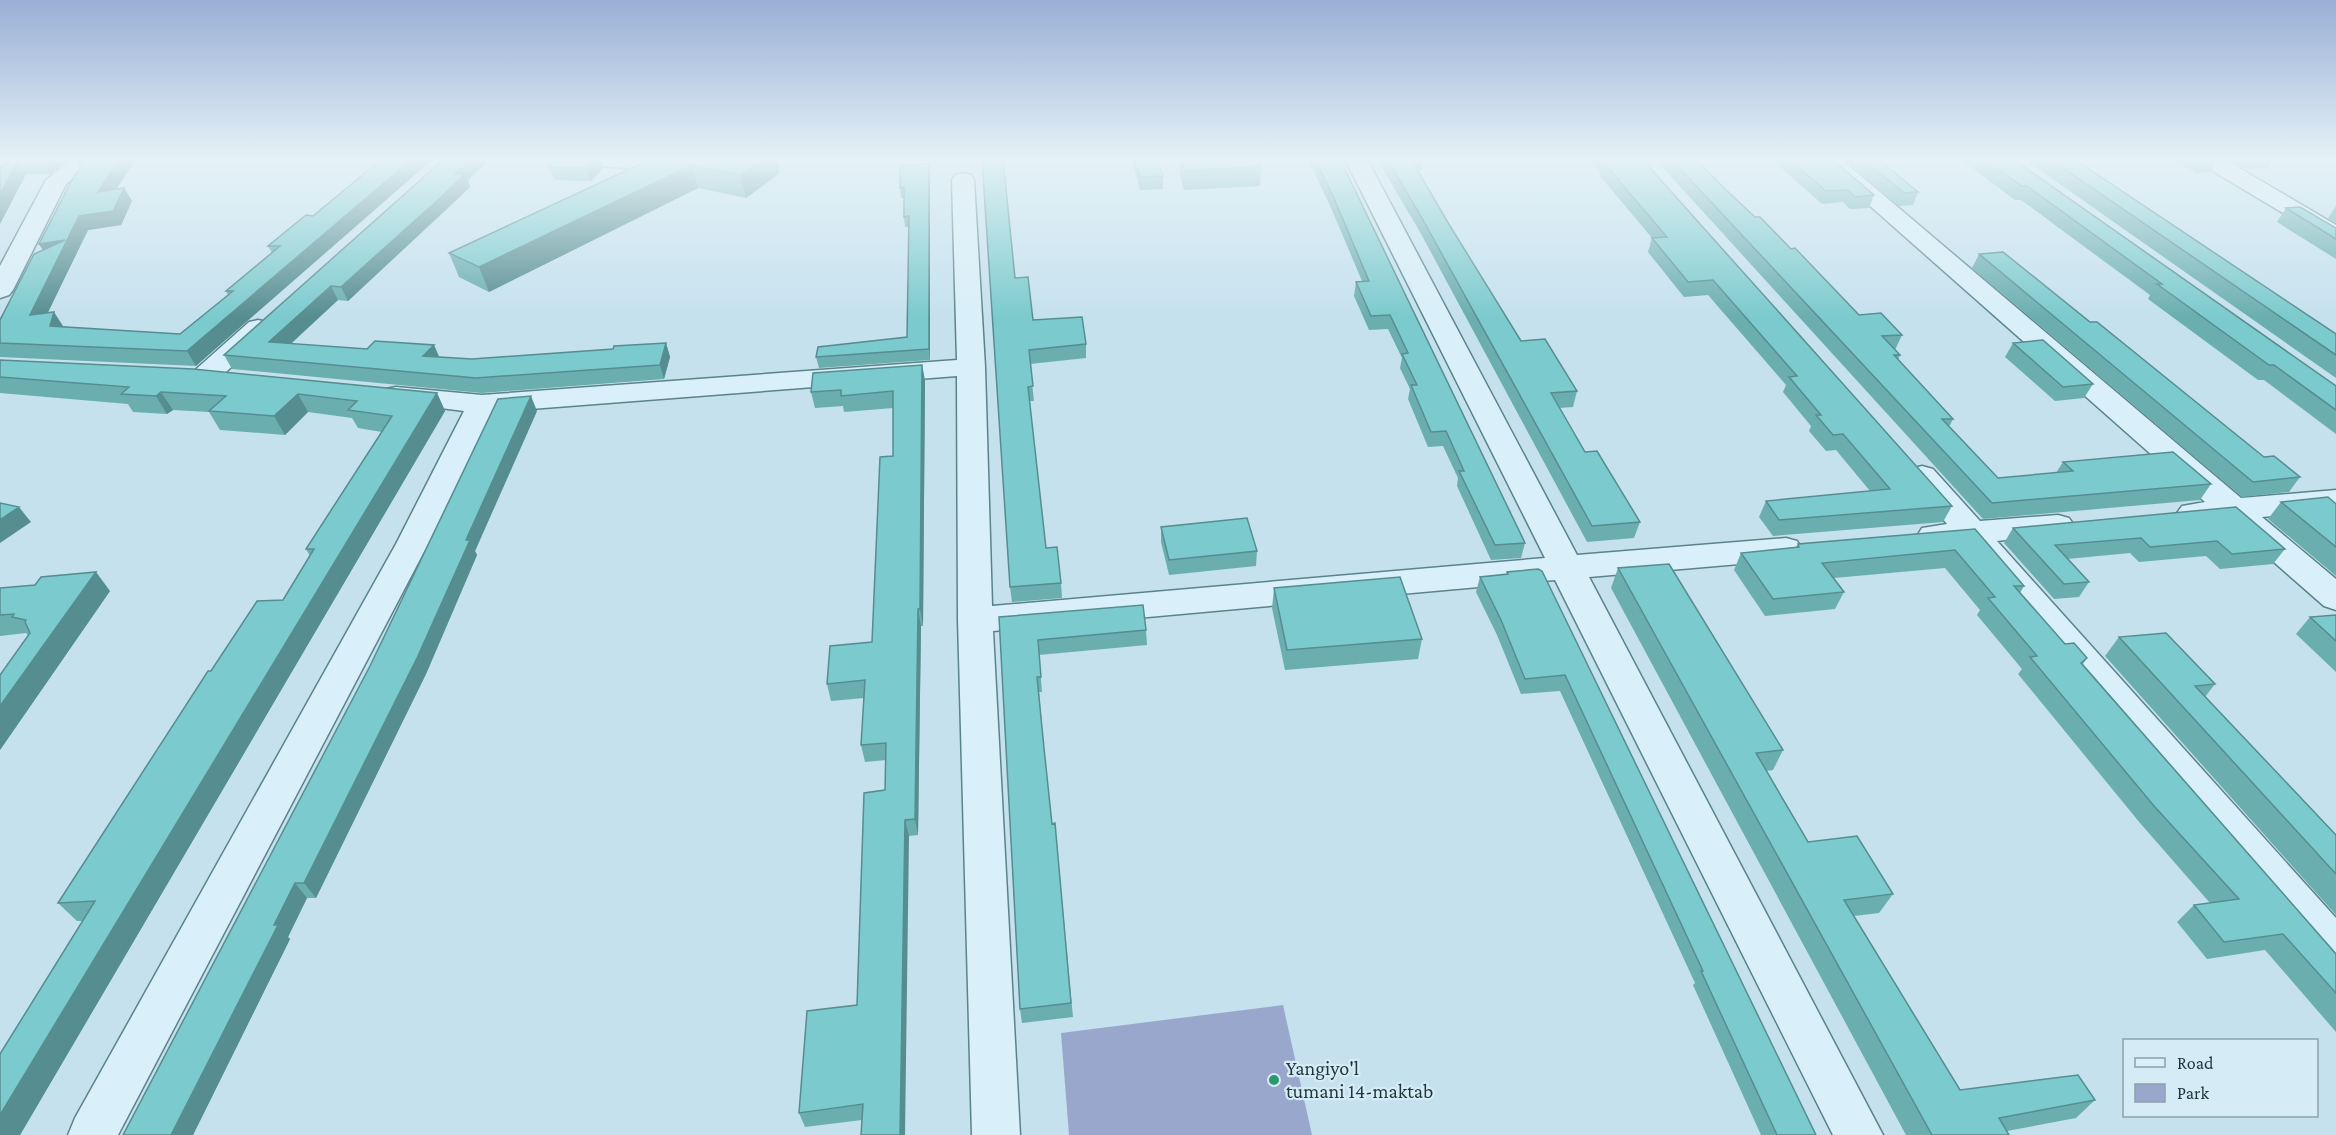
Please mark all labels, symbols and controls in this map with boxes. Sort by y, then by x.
legend [2123,1039,2318,1117]
text: Road [2177,1053,2214,1073]
place label: Yangiyo'l tumani 14-maktab [1286,1057,1433,1102]
marker: Yangiyo'l tumani 14-maktab [1267,1073,1281,1087]
text: Park [2177,1083,2209,1103]

